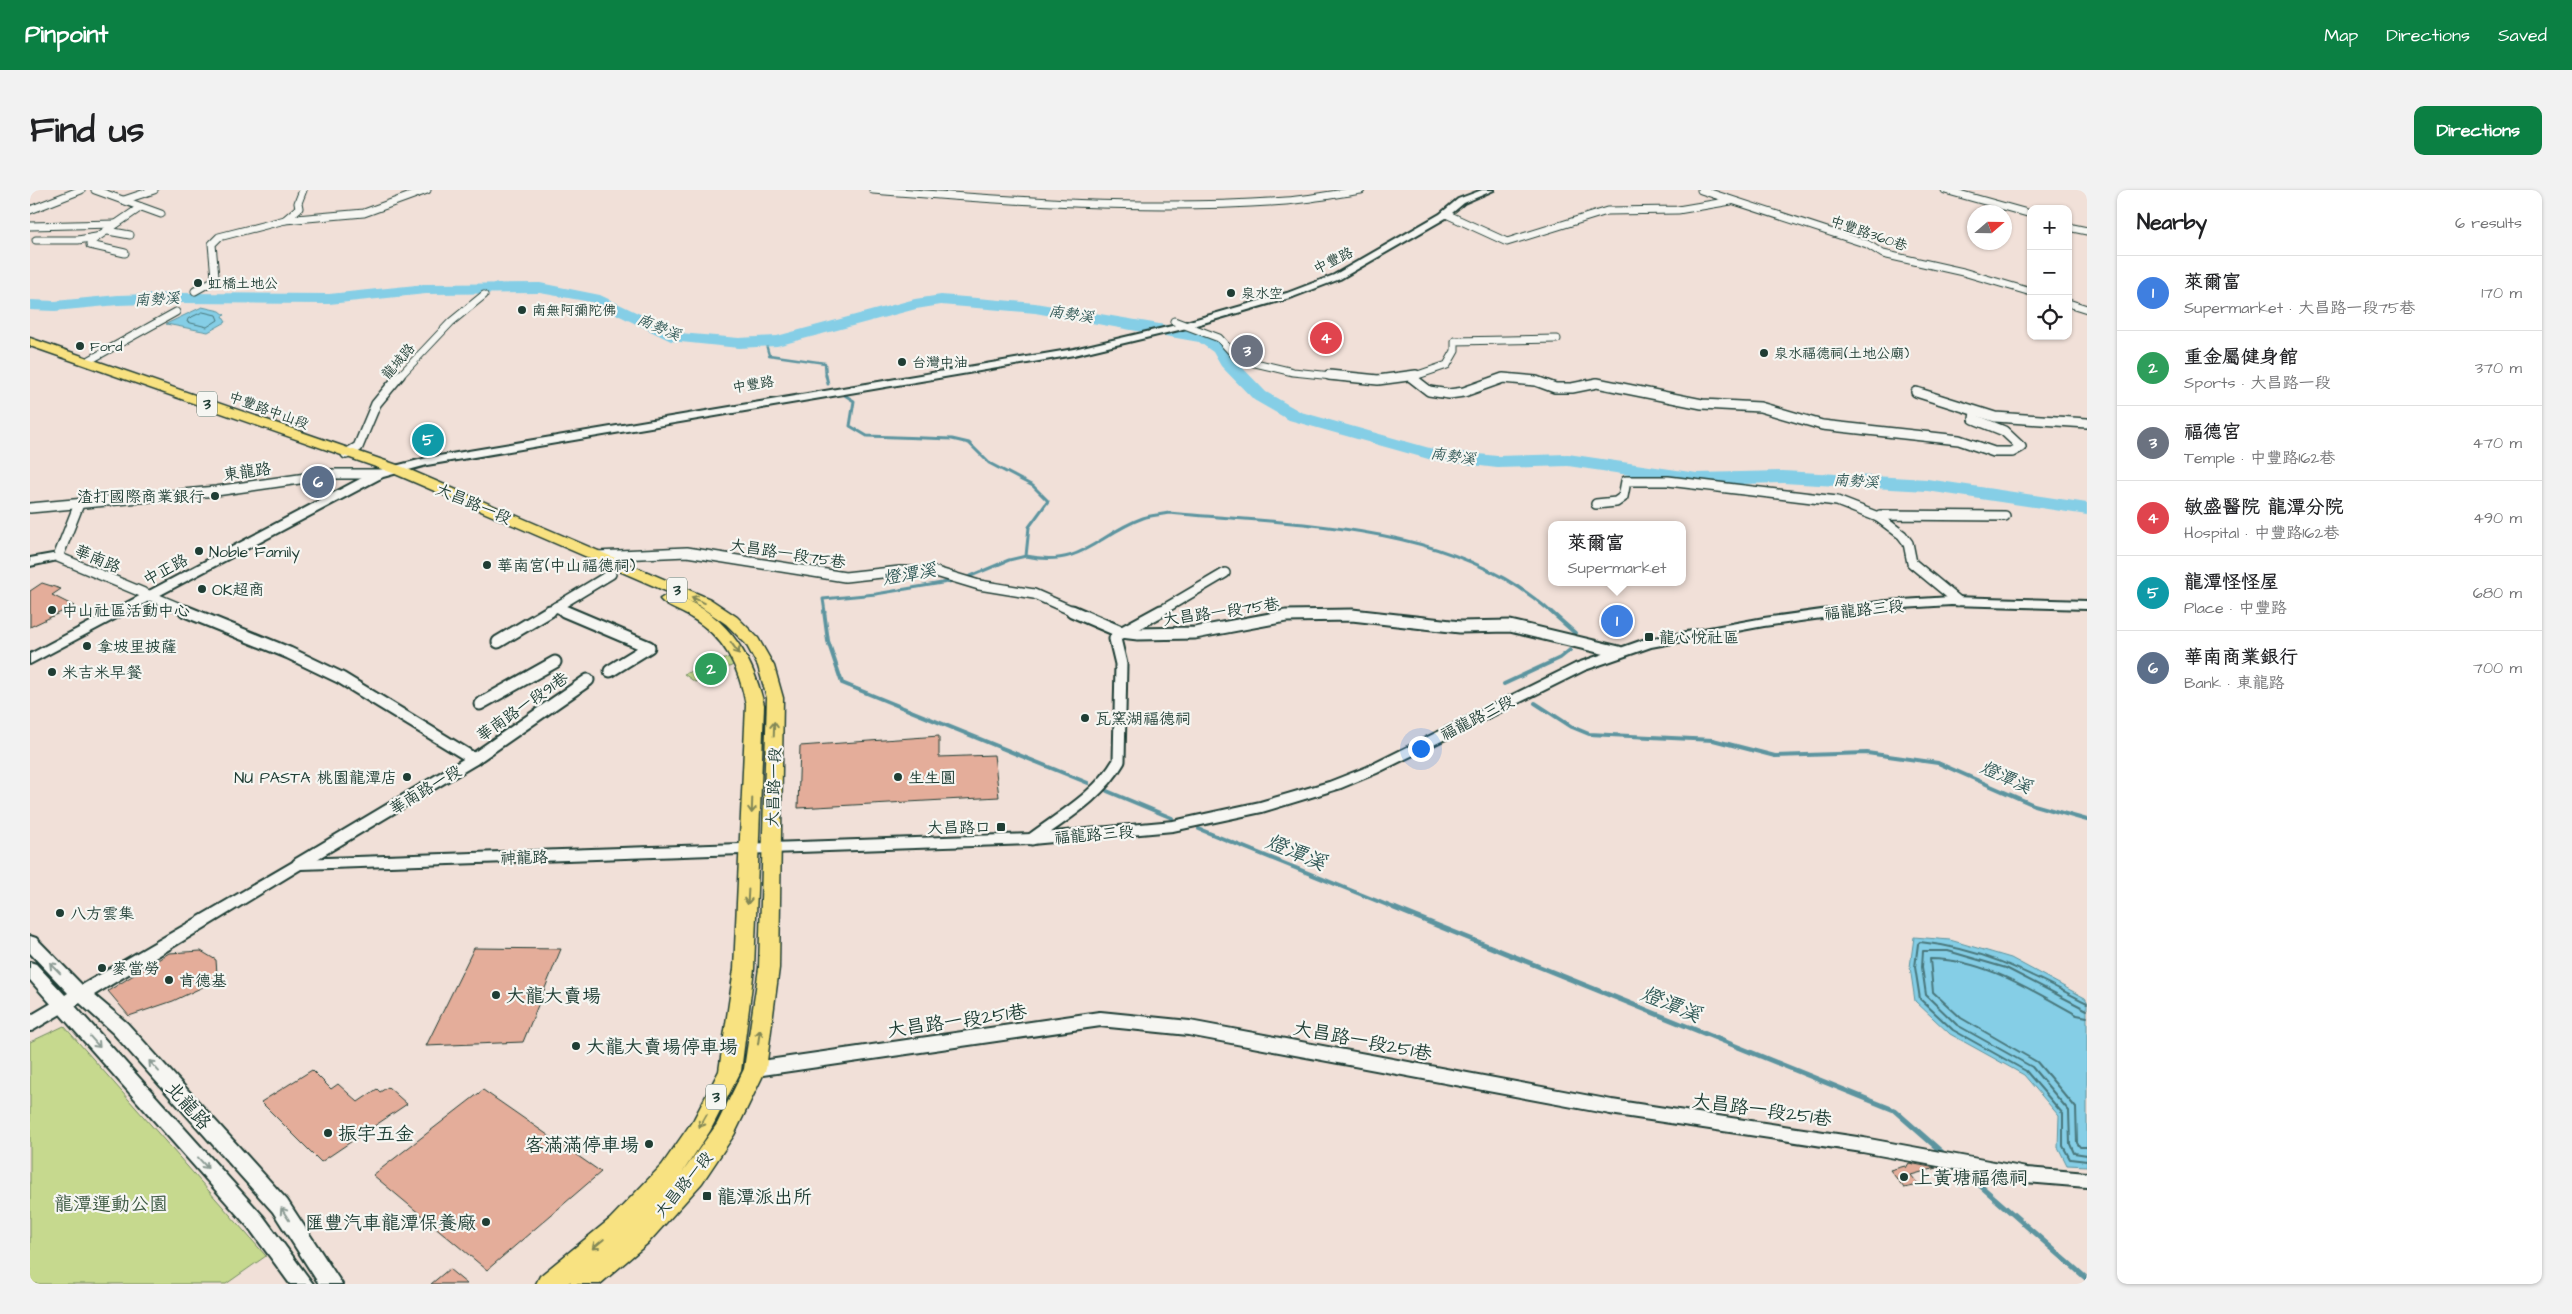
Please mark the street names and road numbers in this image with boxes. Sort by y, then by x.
street label: 中豐路360巷 [1827,211,1911,257]
street label: 中豐路 [1310,243,1357,279]
street label: 龍城路 [377,339,420,384]
street label: 中豐路 [731,372,775,398]
street label: 中豐路中山段 [226,387,312,435]
road number: 3 [197,392,217,416]
street label: 東龍路 [222,458,272,486]
street label: 大昌路一段 [432,478,515,530]
street label: 大昌路一段75巷 [728,534,847,574]
street label: 華南路 [71,539,124,578]
street label: 中正路 [139,549,192,591]
road number: 3 [667,578,687,602]
street label: 大昌路一段75巷 [1162,593,1281,631]
street label: 福龍路三段 [1823,595,1905,625]
street label: 華南路一段91巷 [472,667,573,747]
street label: 福龍路三段 [1437,690,1518,746]
street label: 大昌路一段 [762,747,786,827]
street label: 華南路一段 [386,760,465,820]
street label: 福龍路三段 [1053,821,1135,849]
street label: 神龍路 [500,846,548,870]
street label: 大昌路一段251巷 [886,998,1029,1045]
street label: 大昌路一段251巷 [1291,1015,1434,1068]
street label: 北龍路 [159,1076,217,1136]
road number: 3 [706,1084,726,1110]
street label: 大昌路一段251巷 [1690,1087,1833,1134]
street label: 大昌路一段 [650,1147,718,1222]

